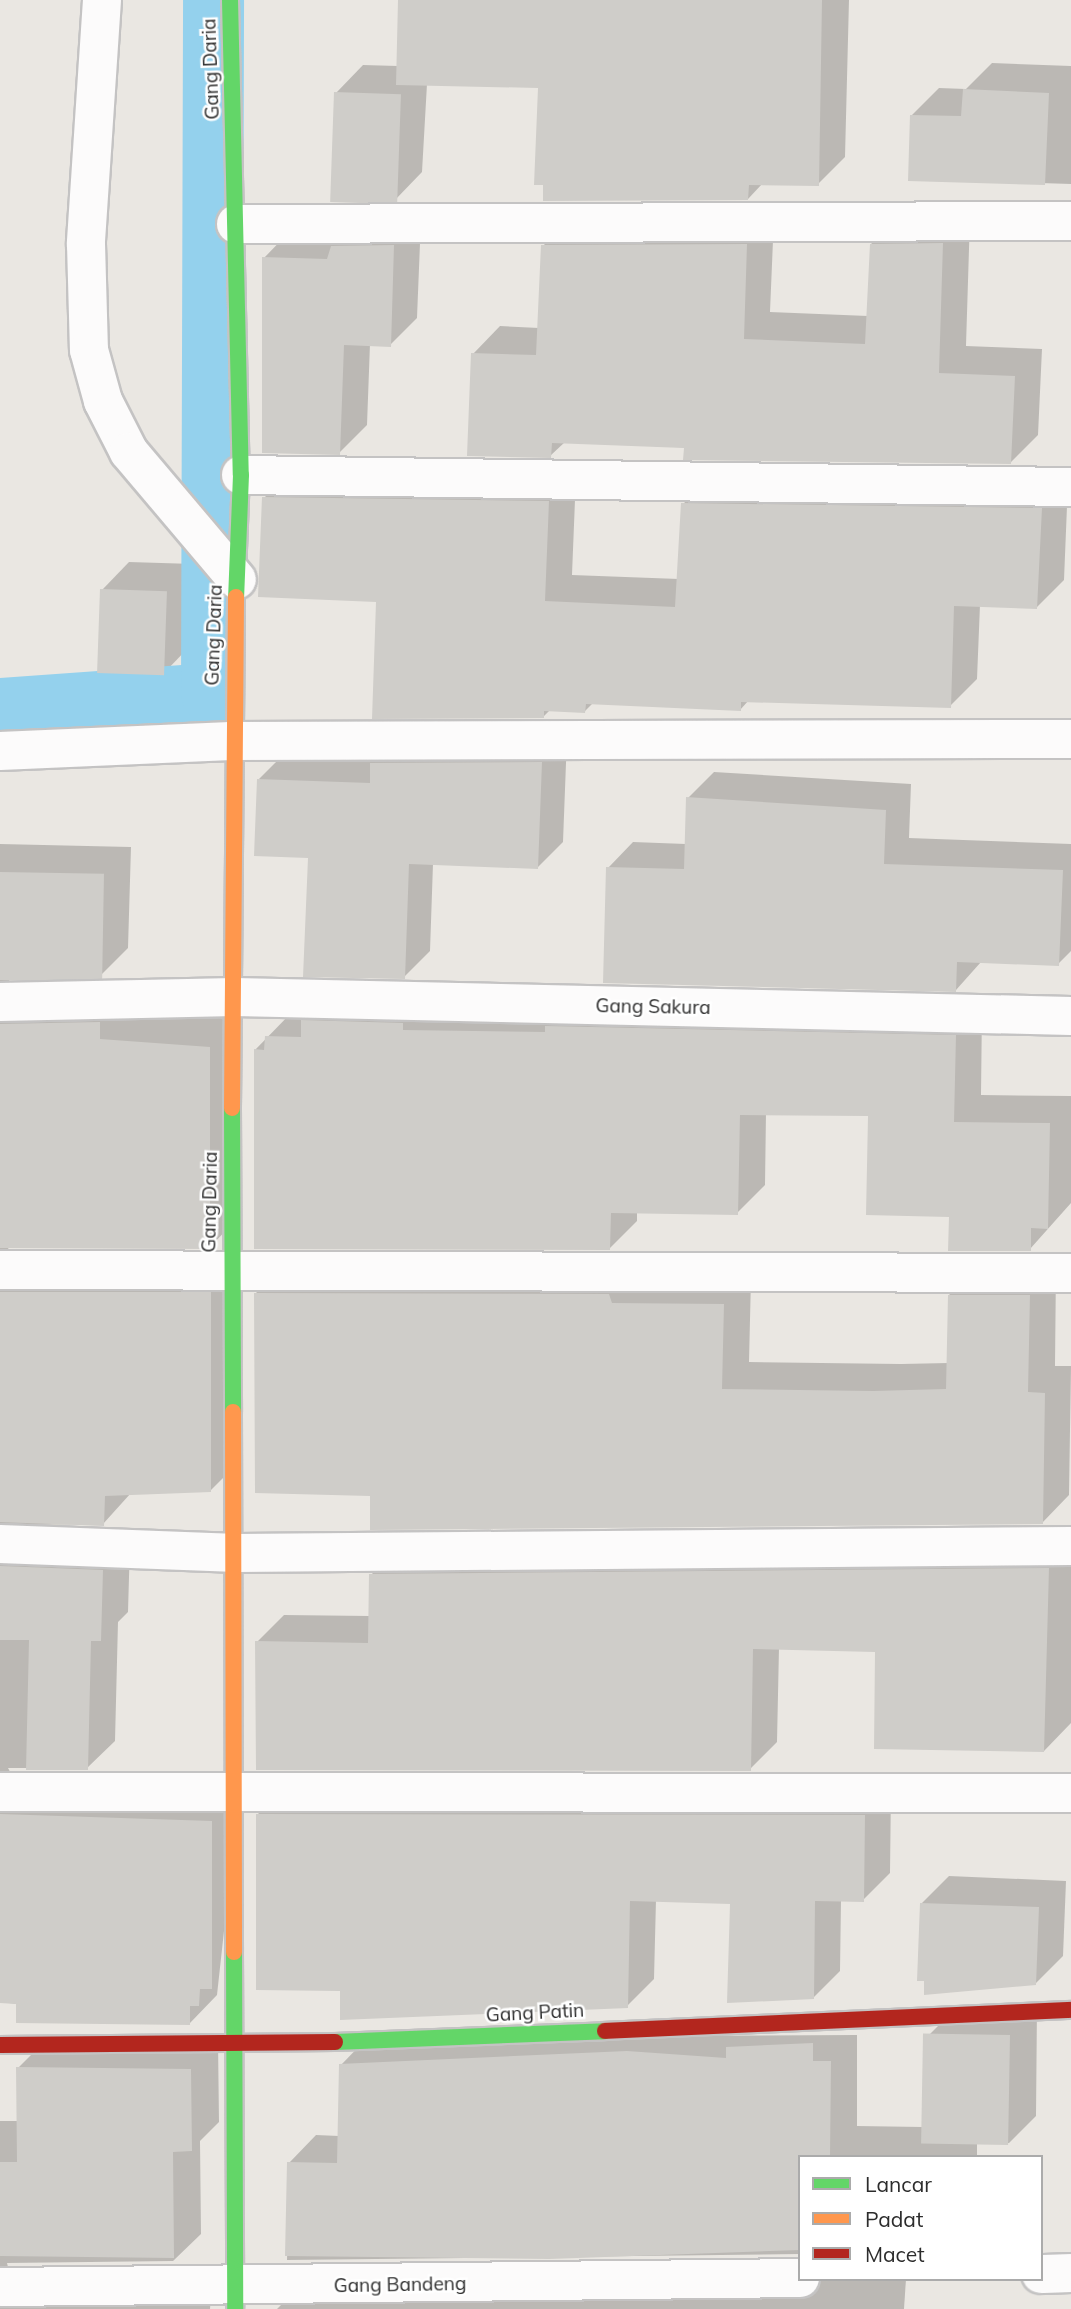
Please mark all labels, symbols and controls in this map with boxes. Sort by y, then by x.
street label: Gang Daria [198,18,224,120]
street label: Gang Daria [201,584,227,686]
street label: Gang Sakura [595,995,711,1019]
street label: Gang Daria [198,1151,222,1253]
street label: Gang Patin [485,1999,585,2027]
legend [798,2155,1043,2281]
text: Lancar [865,2171,932,2197]
text: Padat [865,2206,923,2232]
text: Macet [865,2241,925,2267]
street label: Gang Bandeng [334,2272,466,2298]

